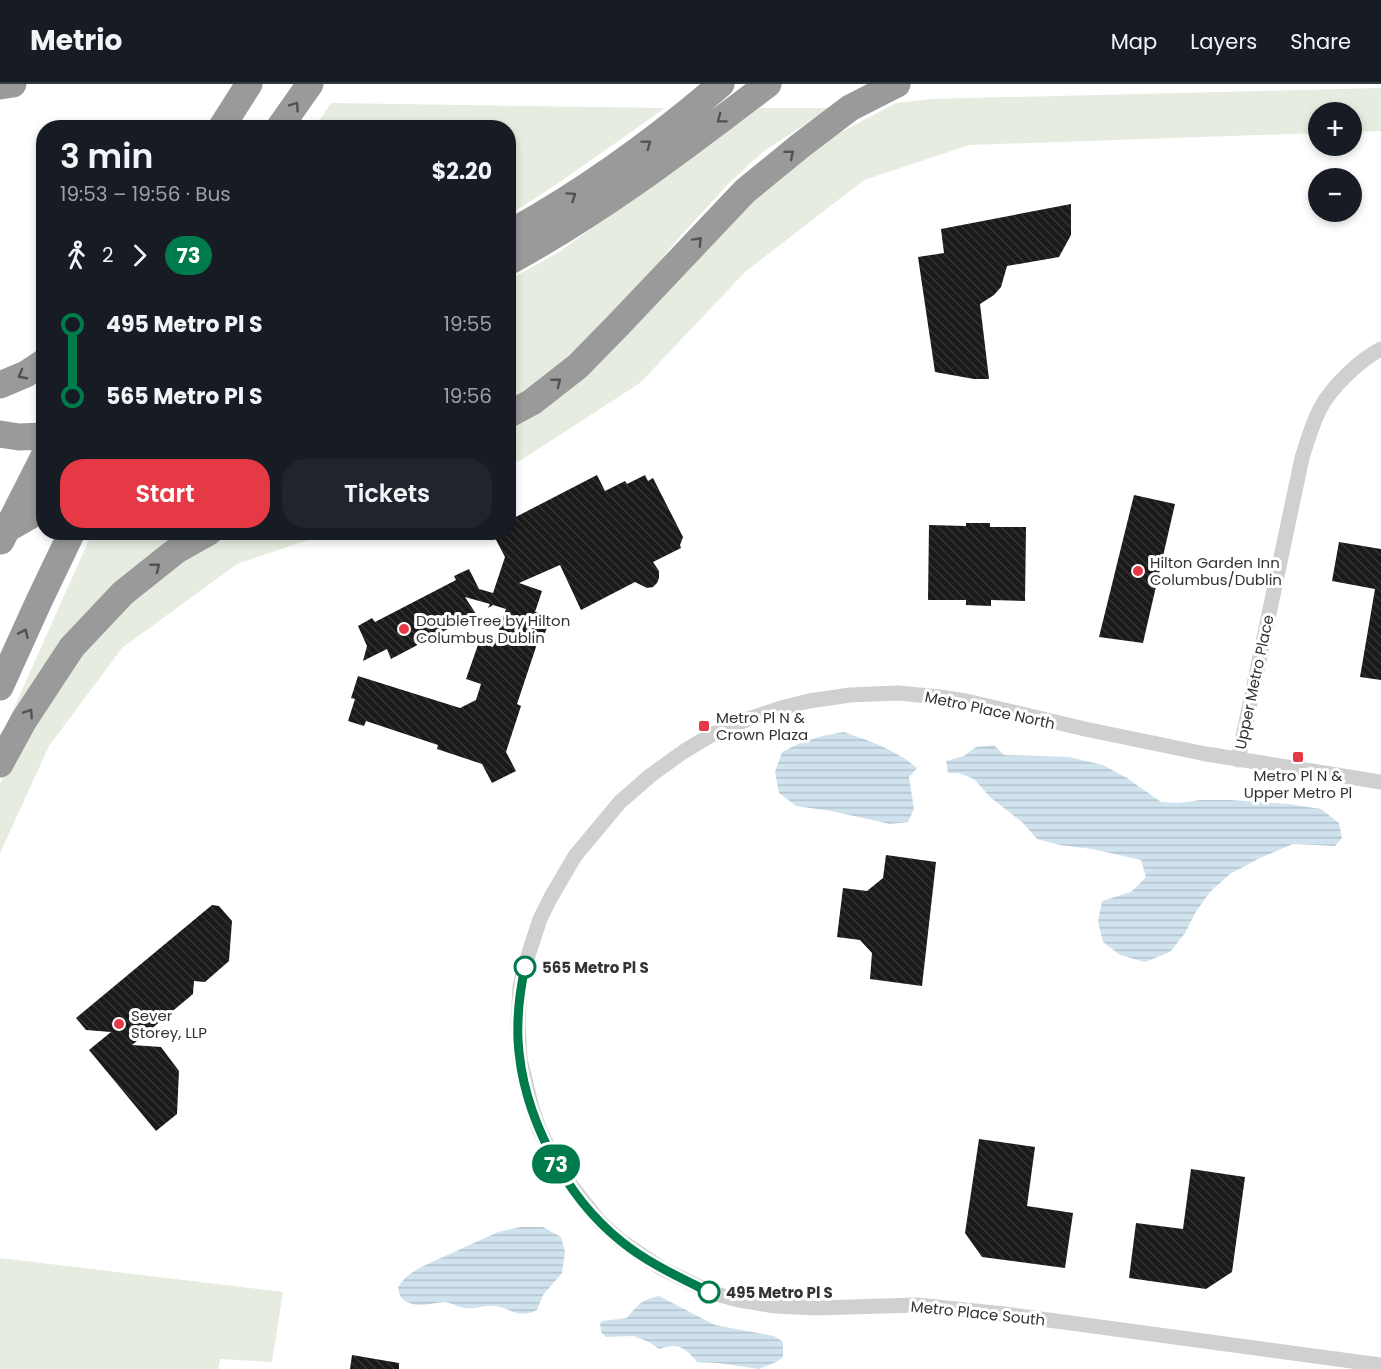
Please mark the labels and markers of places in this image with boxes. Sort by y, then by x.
place label: Hilton Garden Inn Columbus/Dublin [1150,552,1282,590]
marker: Hilton Garden Inn Columbus/Dublin [1131,564,1145,578]
place label: DoubleTree by Hilton Columbus Dublin [416,610,570,648]
marker: DoubleTree by Hilton Columbus Dublin [397,622,411,636]
place label: Metro Pl N & Crown Plaza [716,707,808,745]
marker: Metro Pl N & Crown Plaza [697,719,711,733]
marker: Metro Pl N & Upper Metro Pl [1291,750,1305,764]
place label: Metro Pl N & Upper Metro Pl [1244,765,1352,803]
marker: 565 Metro Pl S [514,956,536,978]
place label: 565 Metro Pl S [542,957,649,978]
place label: Sever Storey, LLP [131,1005,207,1043]
marker: Sever Storey, LLP [112,1017,126,1031]
marker: 495 Metro Pl S [698,1281,720,1303]
place label: 495 Metro Pl S [726,1282,833,1303]

